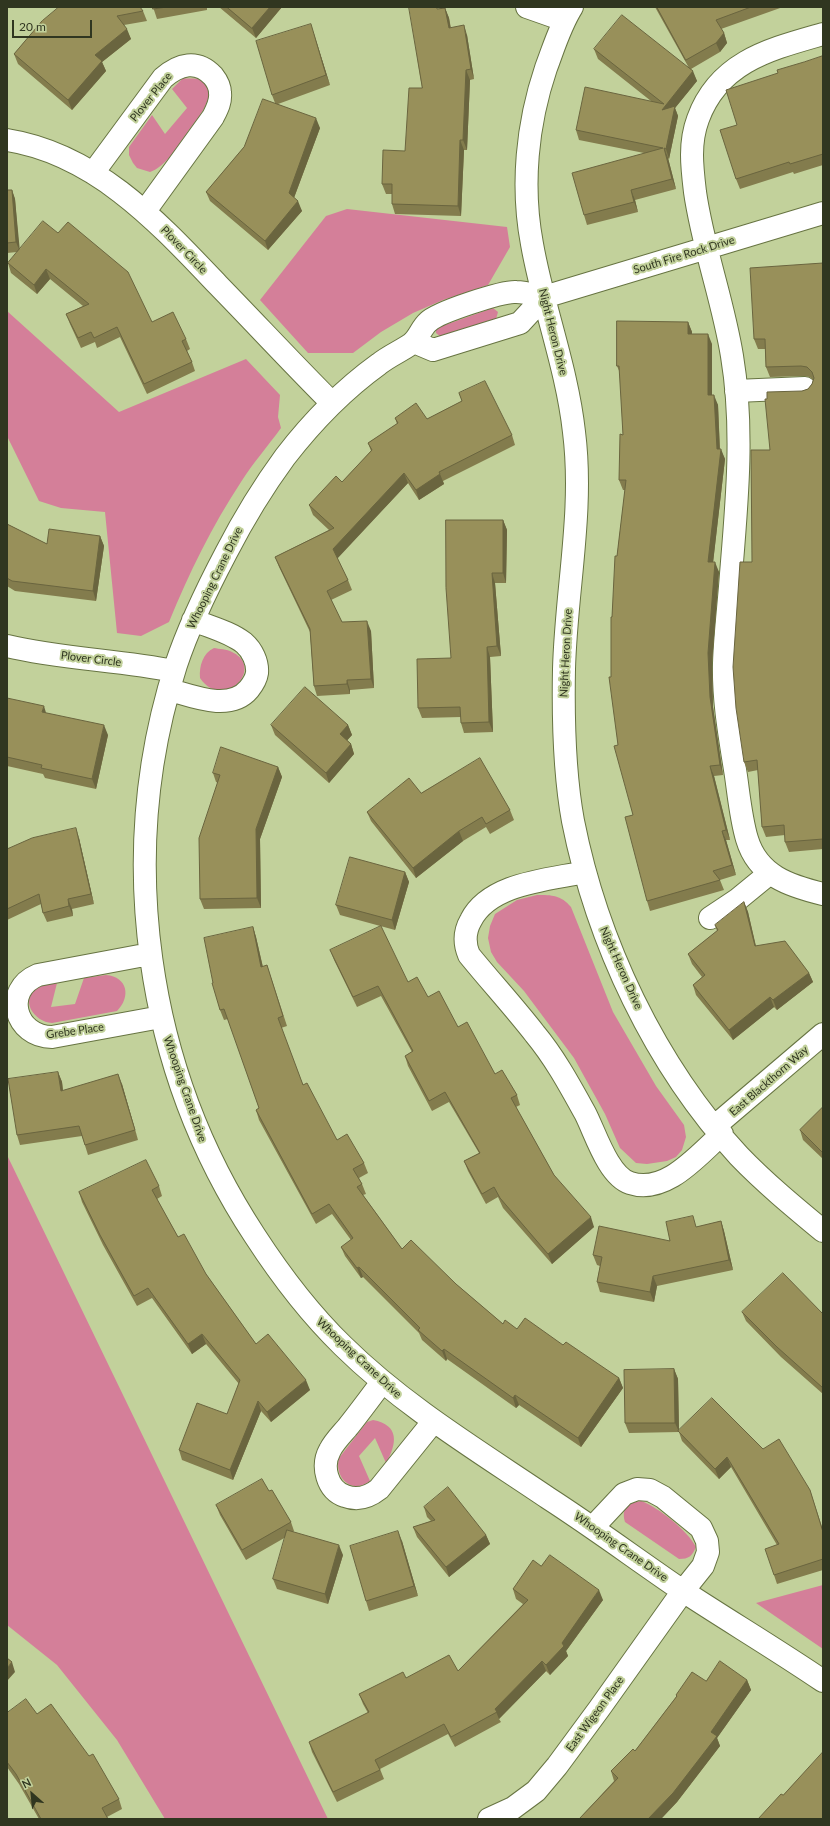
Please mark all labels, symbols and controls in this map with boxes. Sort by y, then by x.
scale bar [14,12,94,38]
text: 20 m [19,19,46,34]
street label: Plover Place [127,70,175,124]
street label: Plover Circle [158,224,210,276]
street label: South Fire Rock Drive [632,233,736,277]
street label: Night Heron Drive [536,287,570,377]
street label: Whooping Crane Drive [185,525,245,631]
street label: Night Heron Drive [557,608,575,698]
street label: Plover Circle [60,649,122,669]
street label: Night Heron Drive [597,925,645,1011]
street label: Grebe Place [45,1020,105,1042]
street label: Whooping Crane Drive [161,1034,209,1144]
street label: East Blackthorn Way [727,1043,811,1119]
street label: Whooping Crane Drive [314,1315,404,1401]
street label: Whooping Crane Drive [572,1510,670,1584]
street label: East Wigeon Place [563,1674,627,1754]
north arrow [12,1774,52,1814]
text: N [20,1775,33,1791]

